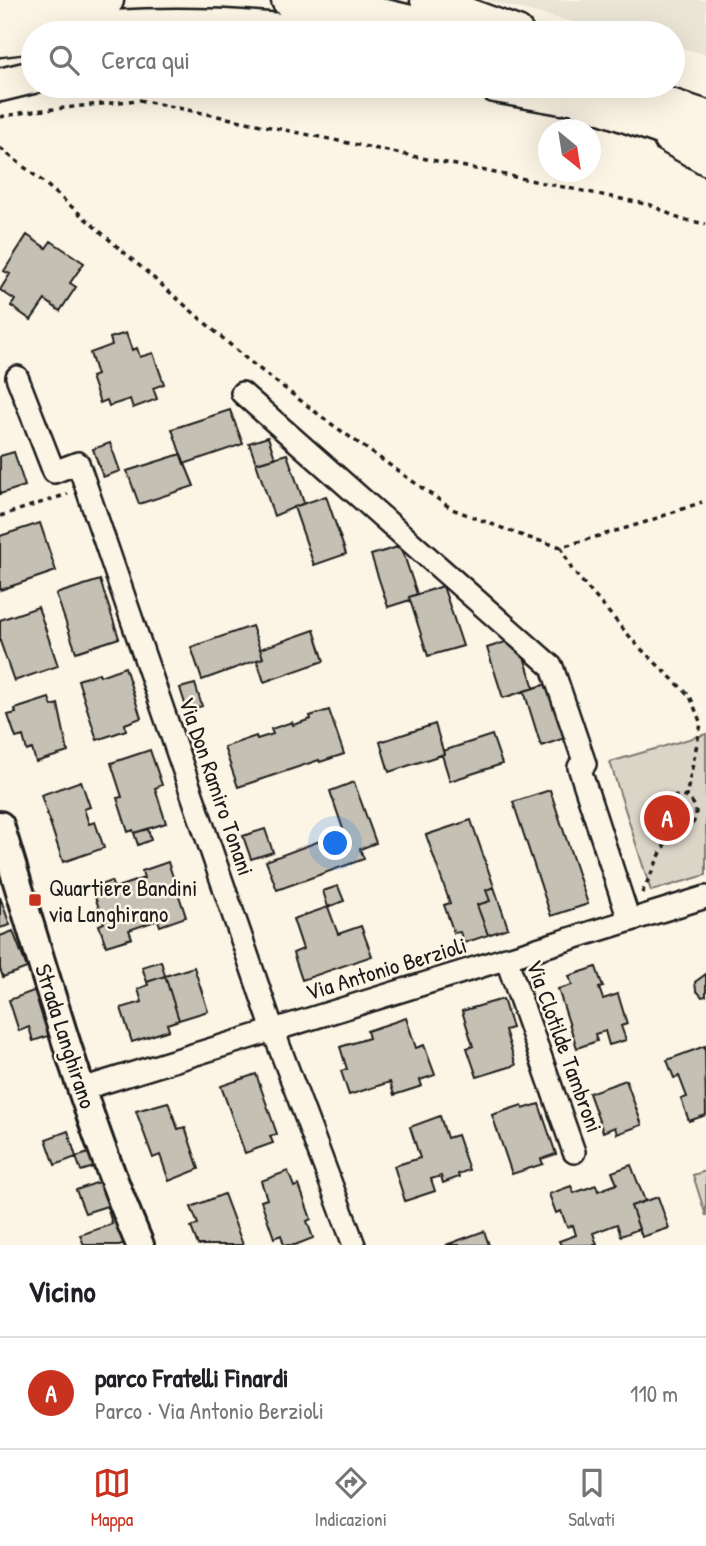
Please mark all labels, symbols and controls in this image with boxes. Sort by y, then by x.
search box [21,21,685,98]
icon: search [45,41,83,79]
text: Cerca qui [101,42,190,77]
north arrow [538,119,601,182]
street label: Via Don Ramiro Tonani [172,693,262,879]
pin: A [644,792,690,844]
your location [318,826,352,860]
place label: Quartiere Bandini via Langhirano [49,872,197,929]
marker: Quartiere Bandini via Langhirano [27,892,43,908]
street label: Via Antonio Berzioli [302,929,470,1007]
street label: Via Clotilde Tambroni [519,955,611,1137]
street label: Strada Langhirano [28,960,104,1112]
text: Vicino [28,1271,96,1311]
text: parco Fratelli Finardi [95,1360,289,1395]
text: A [45,1378,57,1409]
text: 110 m [630,1378,678,1409]
text: Parco · Via Antonio Berzioli [95,1395,324,1426]
tab: Mappa [91,1464,133,1532]
tab: Indicazioni [314,1464,387,1532]
tab: Salvati [568,1464,615,1532]

